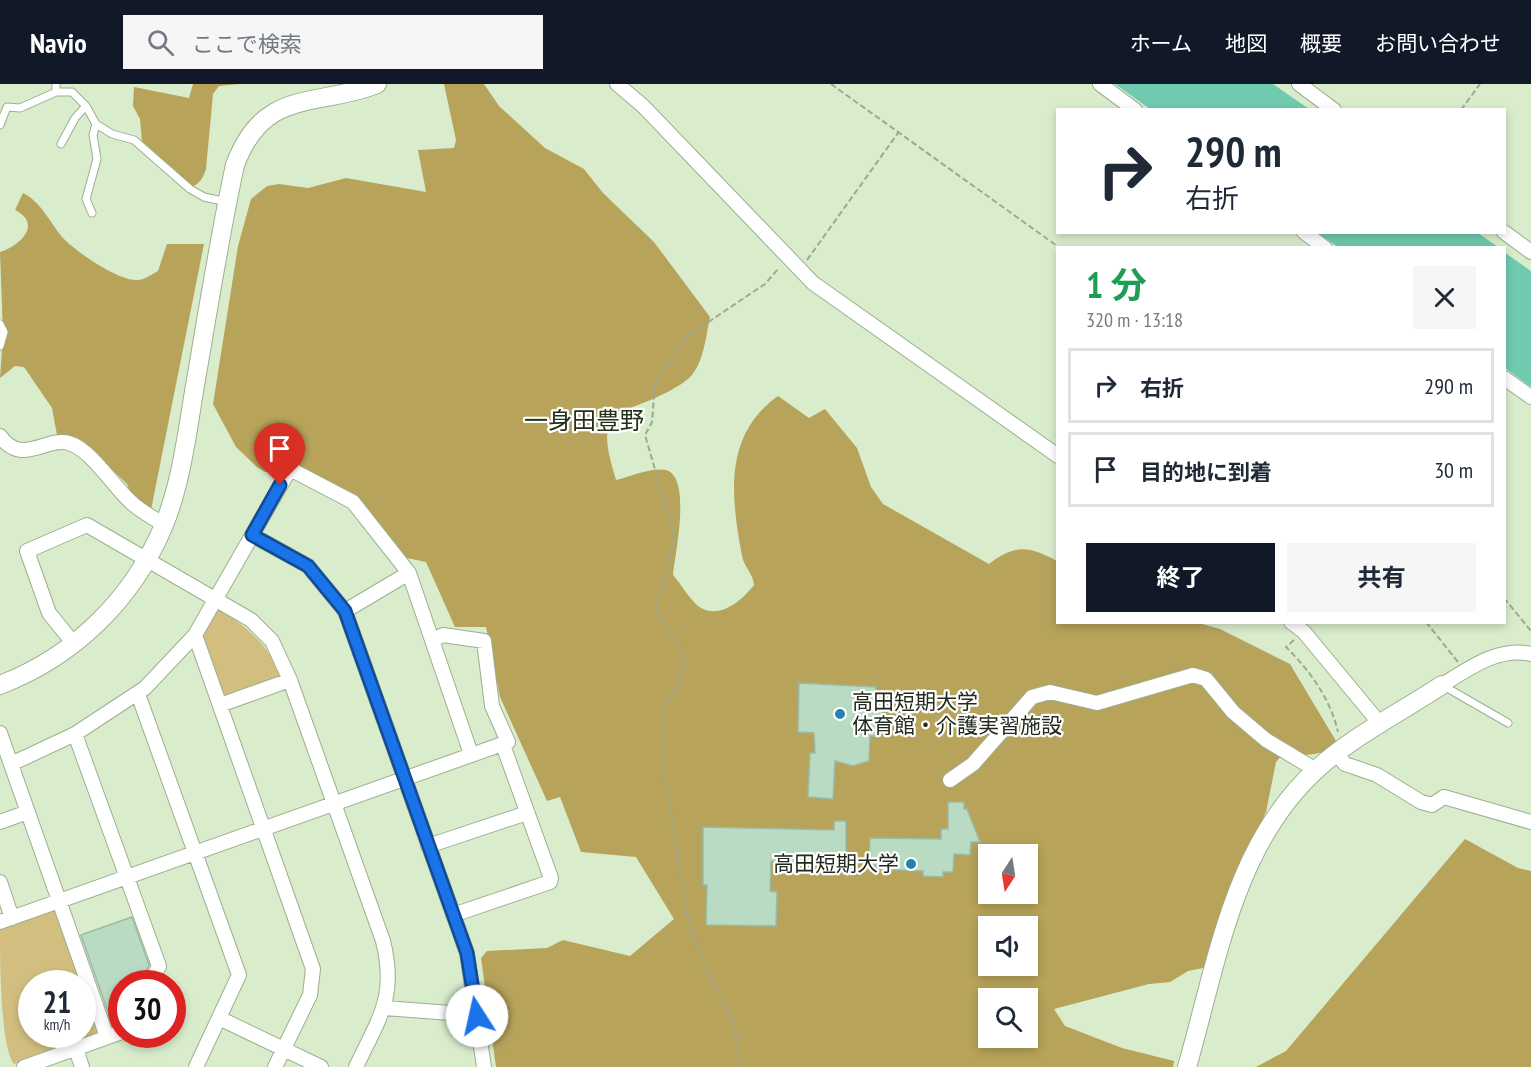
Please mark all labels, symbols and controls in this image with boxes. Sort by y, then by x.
search box [123,15,543,69]
text: Navio [30,24,87,61]
icon: search [144,26,177,59]
text: ここで検索 [192,30,302,58]
text: ホーム [1130,30,1192,57]
text: 地図 [1225,30,1267,57]
text: 概要 [1300,30,1342,57]
text: お問い合わせ [1375,30,1501,57]
text: 290 m [1185,124,1282,179]
icon: right [1086,132,1164,210]
text: 右折 [1185,181,1239,215]
text: 1 分 [1086,261,1147,308]
button: close [1413,266,1476,329]
text: 320 m · 13:18 [1086,307,1183,333]
icon: right [1089,369,1122,402]
text: 290 m [1424,372,1473,400]
text: 右折 [1140,374,1184,402]
district label: 一身田豊野 [524,405,644,436]
pin [254,423,305,485]
icon: arrive [263,432,296,465]
icon: arrive [1089,453,1122,486]
text: 30 m [1434,456,1473,484]
text: 目的地に到着 [1140,458,1272,486]
button: 終了 [1086,543,1275,612]
button: 共有 [1287,543,1476,612]
place label: 高田短期大学 体育館・介護実習施設 [852,688,1062,739]
marker: 高田短期大学 体育館・介護実習施設 [833,707,847,721]
north arrow [978,844,1038,904]
map controls [978,844,1038,1048]
place label: 高田短期大学 [773,850,899,877]
marker: 高田短期大学 [904,857,918,871]
button: sound [978,916,1038,976]
speed limit sign: 30 [108,970,186,1048]
text: 21 [43,982,71,1021]
position arrow [445,984,509,1048]
button: search [978,988,1038,1048]
text: km/h [44,1015,70,1034]

